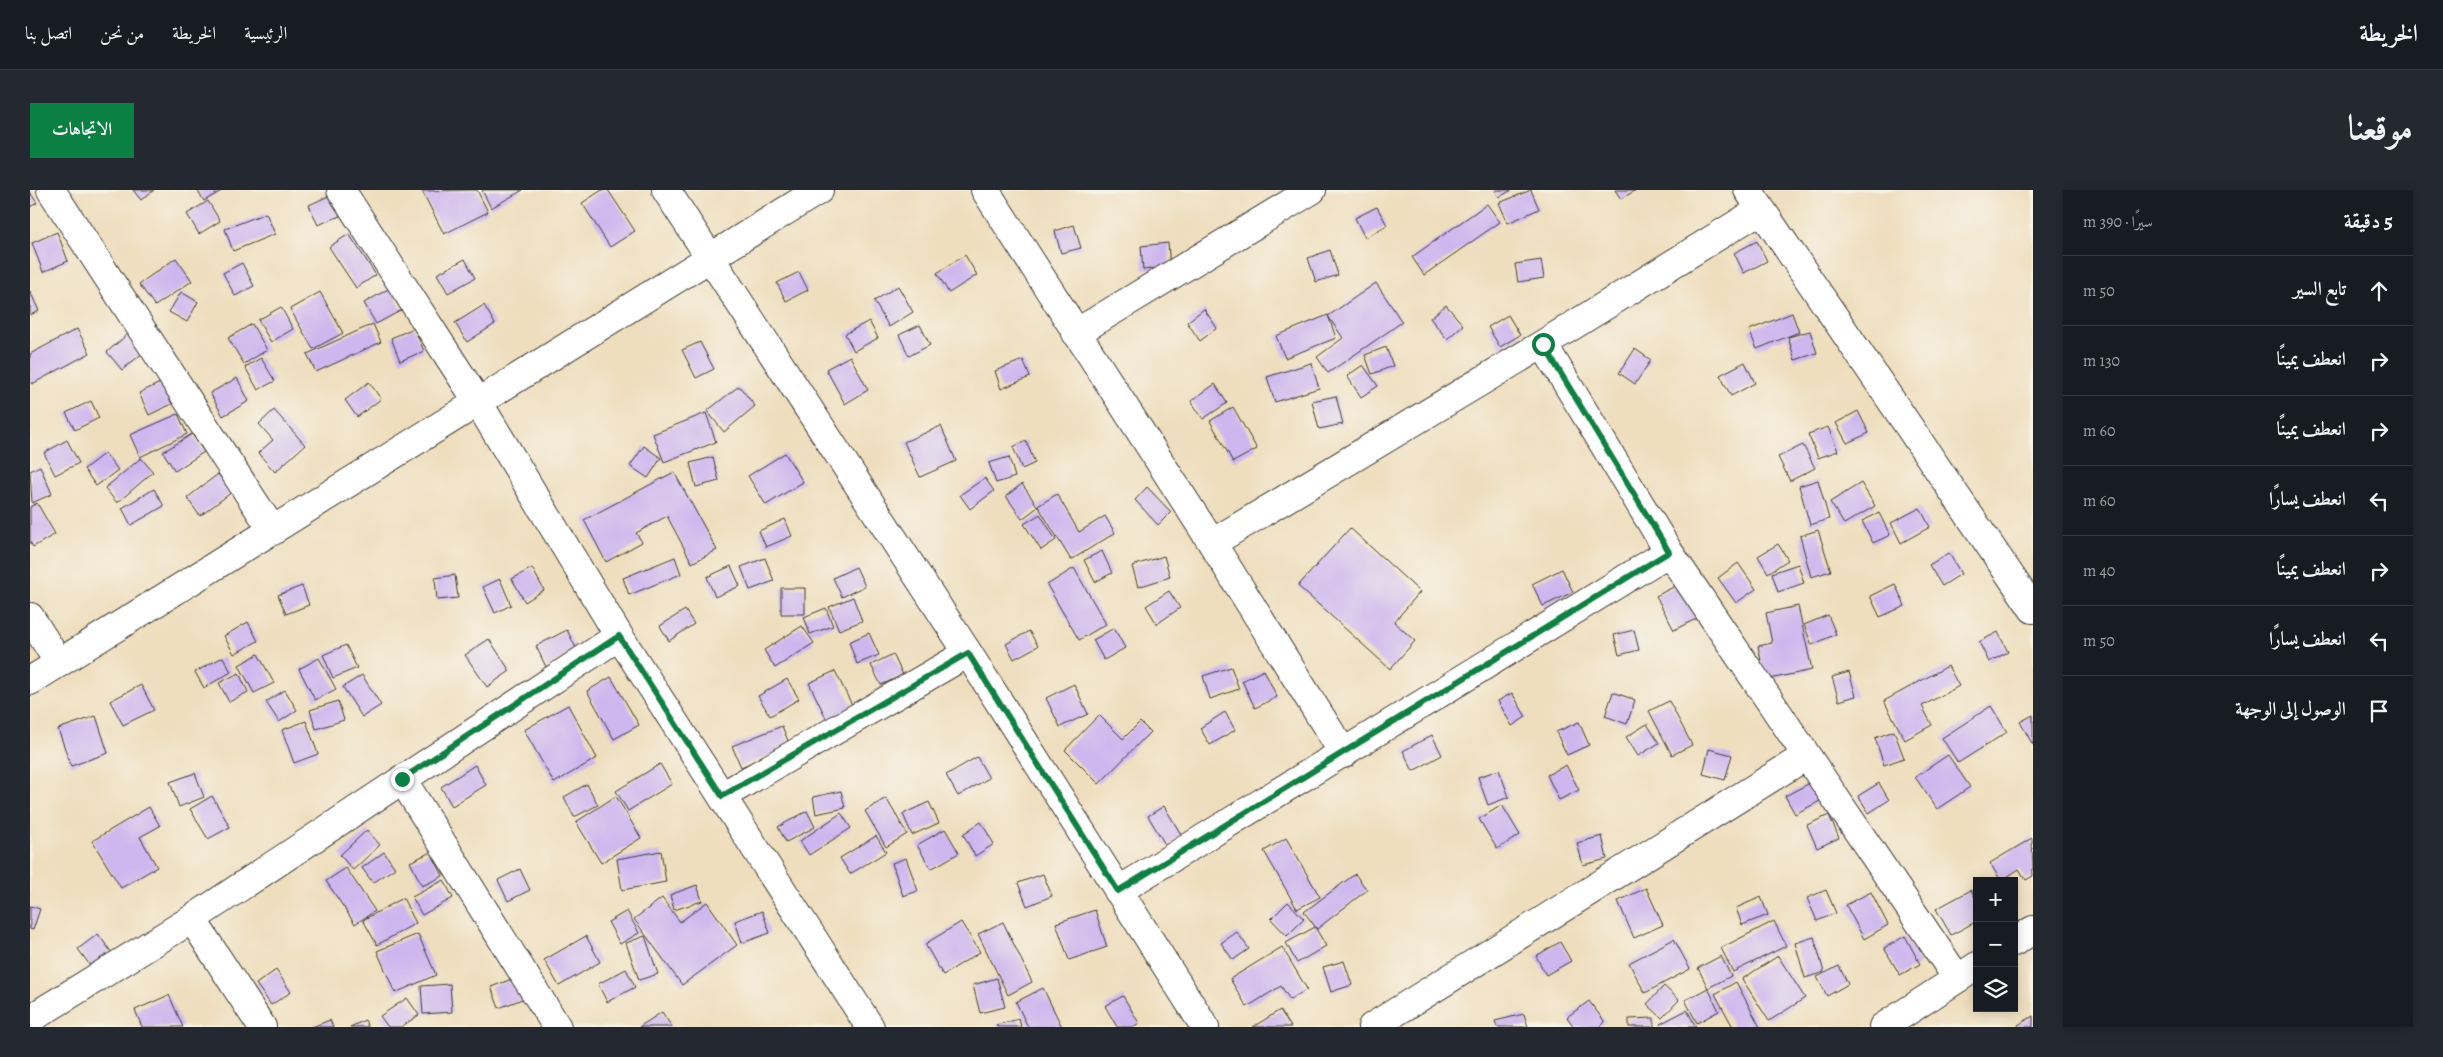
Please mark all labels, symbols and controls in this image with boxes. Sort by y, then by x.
text: الخريطة [2360,17,2418,49]
text: اتصل بنا [25,21,72,45]
text: من نحن [100,21,144,45]
text: الخريطة [172,21,216,45]
text: الرئيسية [244,21,287,45]
button: الاتجاهات [30,103,134,158]
text: موقعنا [2348,103,2413,151]
text: 5 دقيقة [2344,207,2393,235]
text: سيرًا · 390 m [2083,211,2153,233]
text: تابع السير [2293,276,2346,302]
icon: ahead [2365,277,2393,305]
text: 50 m [2083,280,2115,302]
route start [1532,333,1555,356]
text: انعطف يمينًا [2276,346,2346,372]
icon: right [2365,347,2393,375]
text: 130 m [2083,350,2120,372]
text: انعطف يمينًا [2276,416,2346,442]
icon: right [2365,417,2393,445]
text: 60 m [2083,420,2115,442]
text: انعطف يسارًا [2269,486,2346,512]
icon: left [2365,487,2393,515]
text: 60 m [2083,490,2115,512]
text: انعطف يمينًا [2276,556,2346,582]
icon: right [2365,557,2393,585]
text: 40 m [2083,560,2115,582]
text: انعطف يسارًا [2269,626,2346,652]
icon: left [2365,627,2393,655]
text: 50 m [2083,630,2115,652]
text: الوصول إلى الوجهة [2235,696,2346,722]
icon: arrive [2365,697,2393,725]
route end [391,768,414,791]
map controls [1973,877,2018,1012]
button: + [1973,877,2018,922]
button: − [1973,922,2018,967]
button: layers [1973,967,2018,1012]

